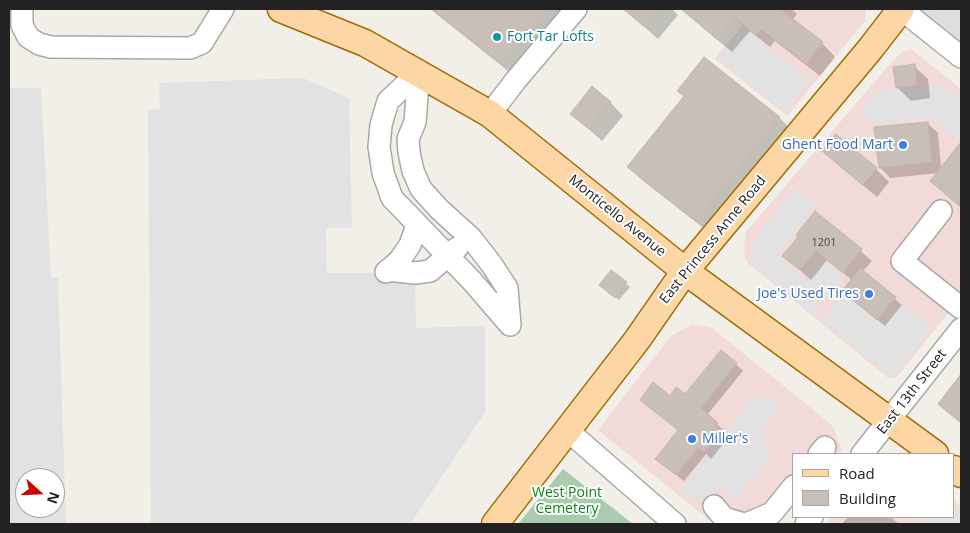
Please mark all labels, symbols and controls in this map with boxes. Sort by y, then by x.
place label: Fort Tar Lofts [507,29,594,45]
marker: Fort Tar Lofts [491,31,503,43]
place label: Ghent Food Mart [782,137,893,153]
marker: Ghent Food Mart [897,139,909,151]
street label: Monticello Avenue [565,172,669,260]
street label: East Princess Anne Road [656,173,770,307]
house number: 1201 [811,236,837,250]
place label: Joe's Used Tires [757,286,859,302]
marker: Joe's Used Tires [863,288,875,300]
street label: East 13th Street [874,346,950,438]
place label: Miller's [702,431,749,447]
marker: Miller's [686,433,698,445]
legend [792,453,955,518]
text: Road [839,463,875,483]
north arrow [15,468,65,518]
park label: West Point Cemetery [532,485,602,518]
text: Building [839,488,896,508]
text: N [43,489,65,507]

